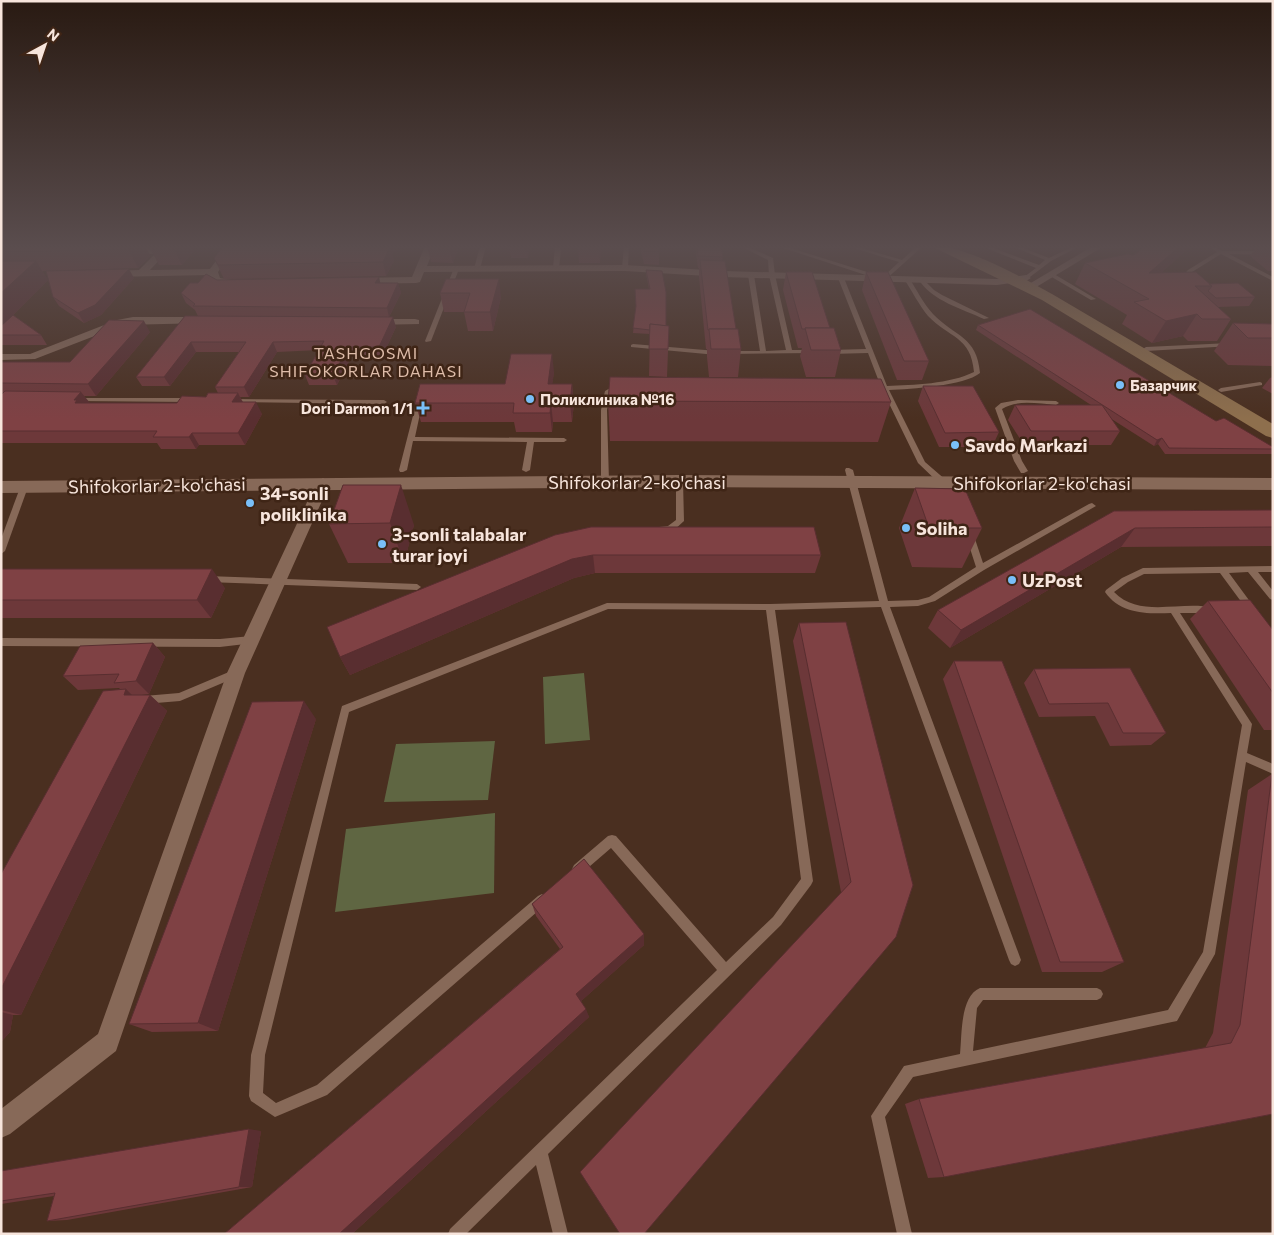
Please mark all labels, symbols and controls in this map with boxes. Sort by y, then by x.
north arrow [20,20,70,70]
text: N [44,25,63,45]
district label: TASHGOSMI SHIFOKORLAR DAHASI [269,343,463,380]
place label: Базарчик [1130,376,1198,394]
marker: Базарчик [1114,379,1126,391]
place label: Поликлиника №16 [540,390,674,408]
marker: Поликлиника №16 [524,393,536,405]
place label: Dori Darmon 1/1 [301,399,413,417]
marker: Dori Darmon 1/1 [417,402,429,414]
place label: Savdo Markazi [965,434,1087,456]
marker: Savdo Markazi [949,439,961,451]
street label: Shifokorlar 2-ko'chasi [548,471,726,493]
street label: Shifokorlar 2-ko'chasi [68,472,246,498]
street label: Shifokorlar 2-ko'chasi [953,472,1131,494]
place label: 34-sonli poliklinika [260,482,347,525]
marker: 34-sonli poliklinika [244,497,256,509]
place label: Soliha [916,517,967,539]
marker: Soliha [900,522,912,534]
place label: 3-sonli talabalar turar joyi [392,523,527,566]
marker: 3-sonli talabalar turar joyi [376,538,388,550]
place label: UzPost [1022,569,1083,591]
marker: UzPost [1006,574,1018,586]

